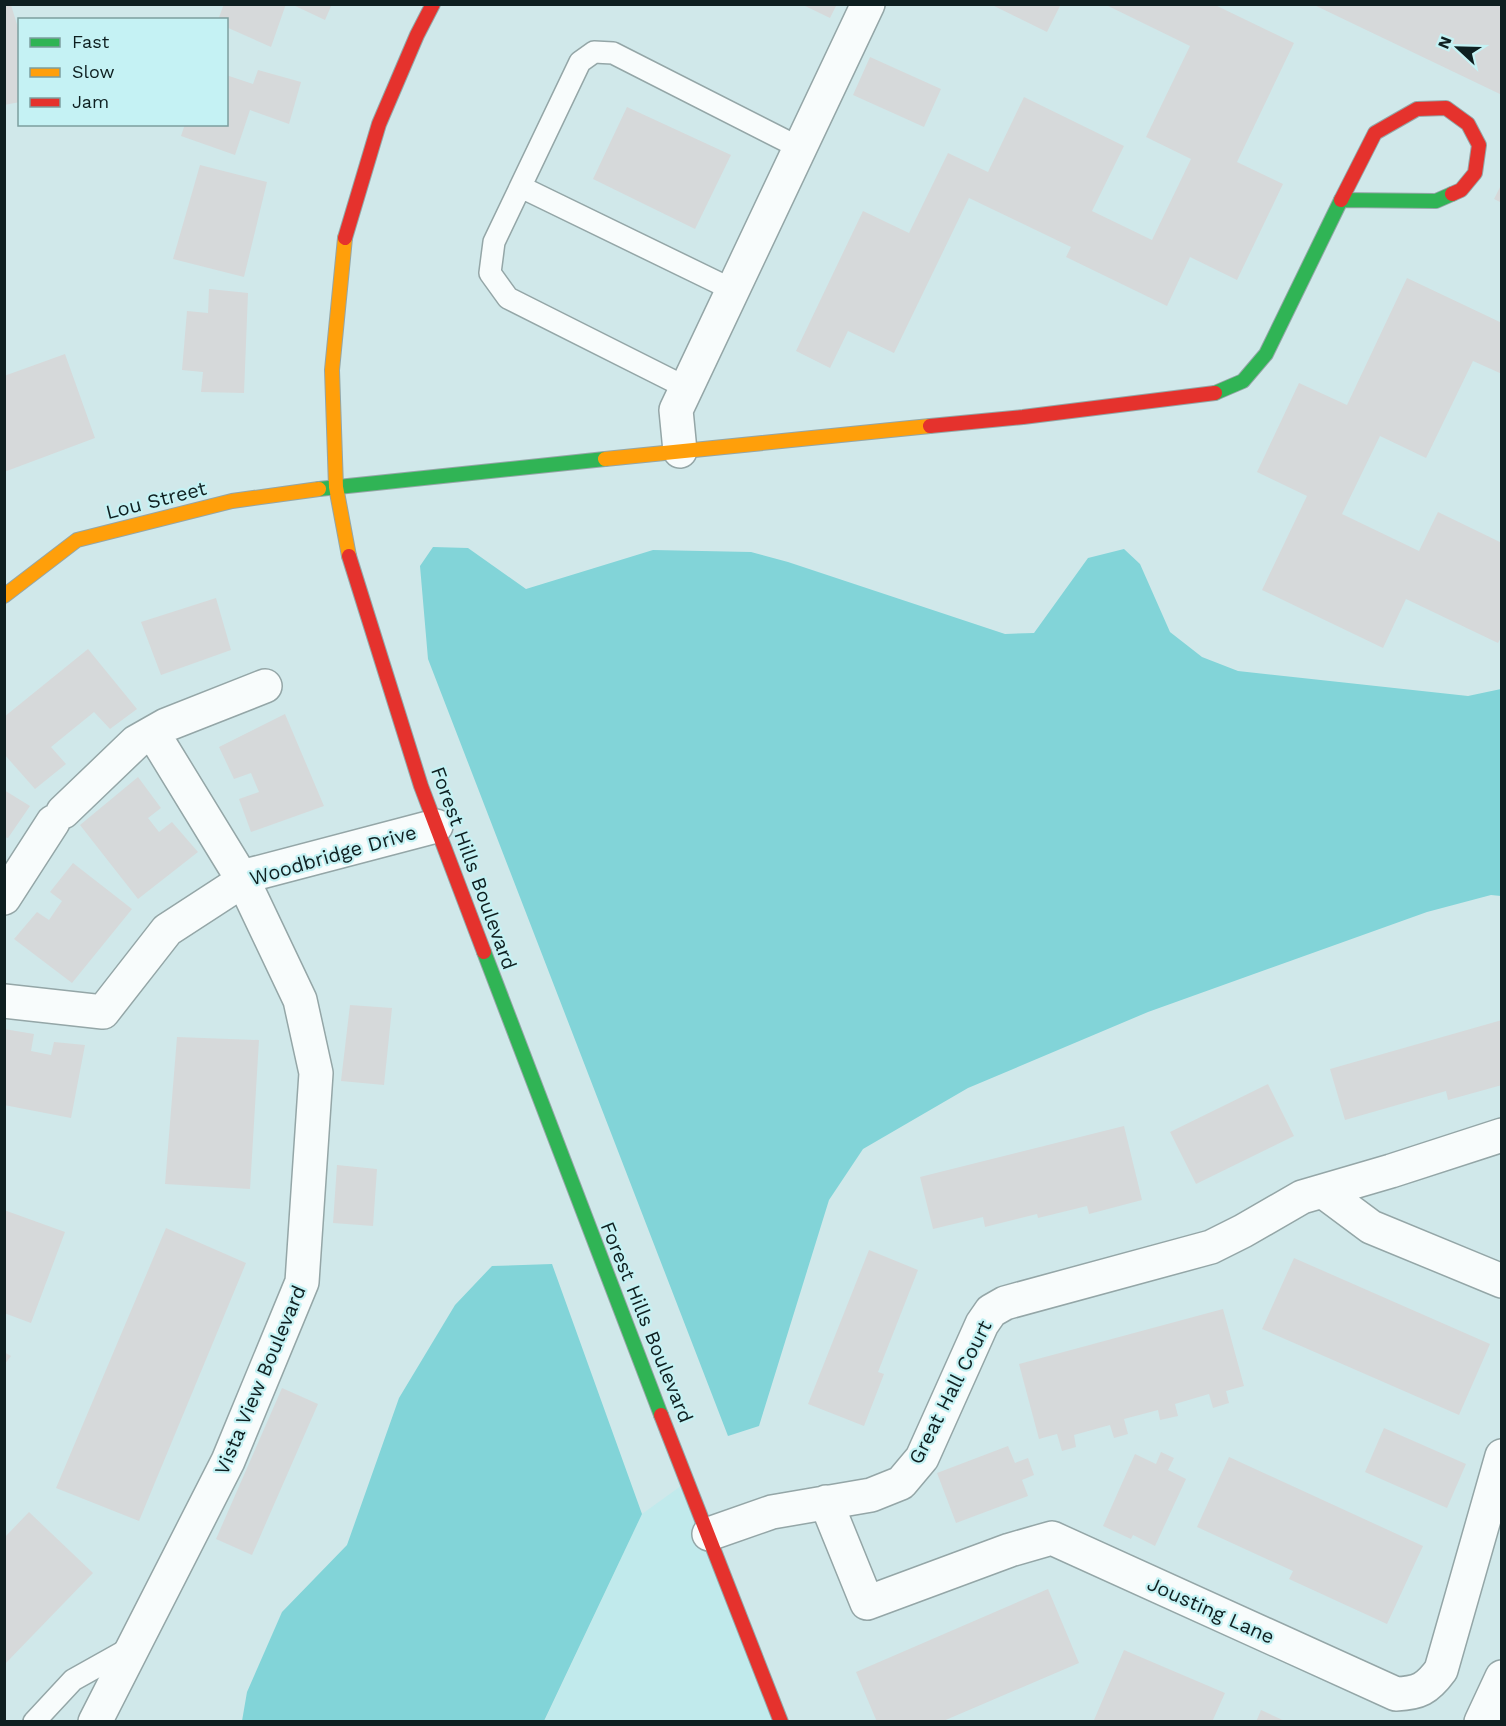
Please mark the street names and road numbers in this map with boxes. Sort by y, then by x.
street label: Lou Street [103,476,209,524]
street label: Forest Hills Boulevard [426,763,522,973]
street label: Woodbridge Drive [247,820,419,890]
street label: Forest Hills Boulevard [596,1218,698,1426]
street label: Vista View Boulevard [209,1282,311,1478]
street label: Great Hall Court [903,1316,997,1468]
street label: Jousting Lane [1144,1571,1278,1649]

